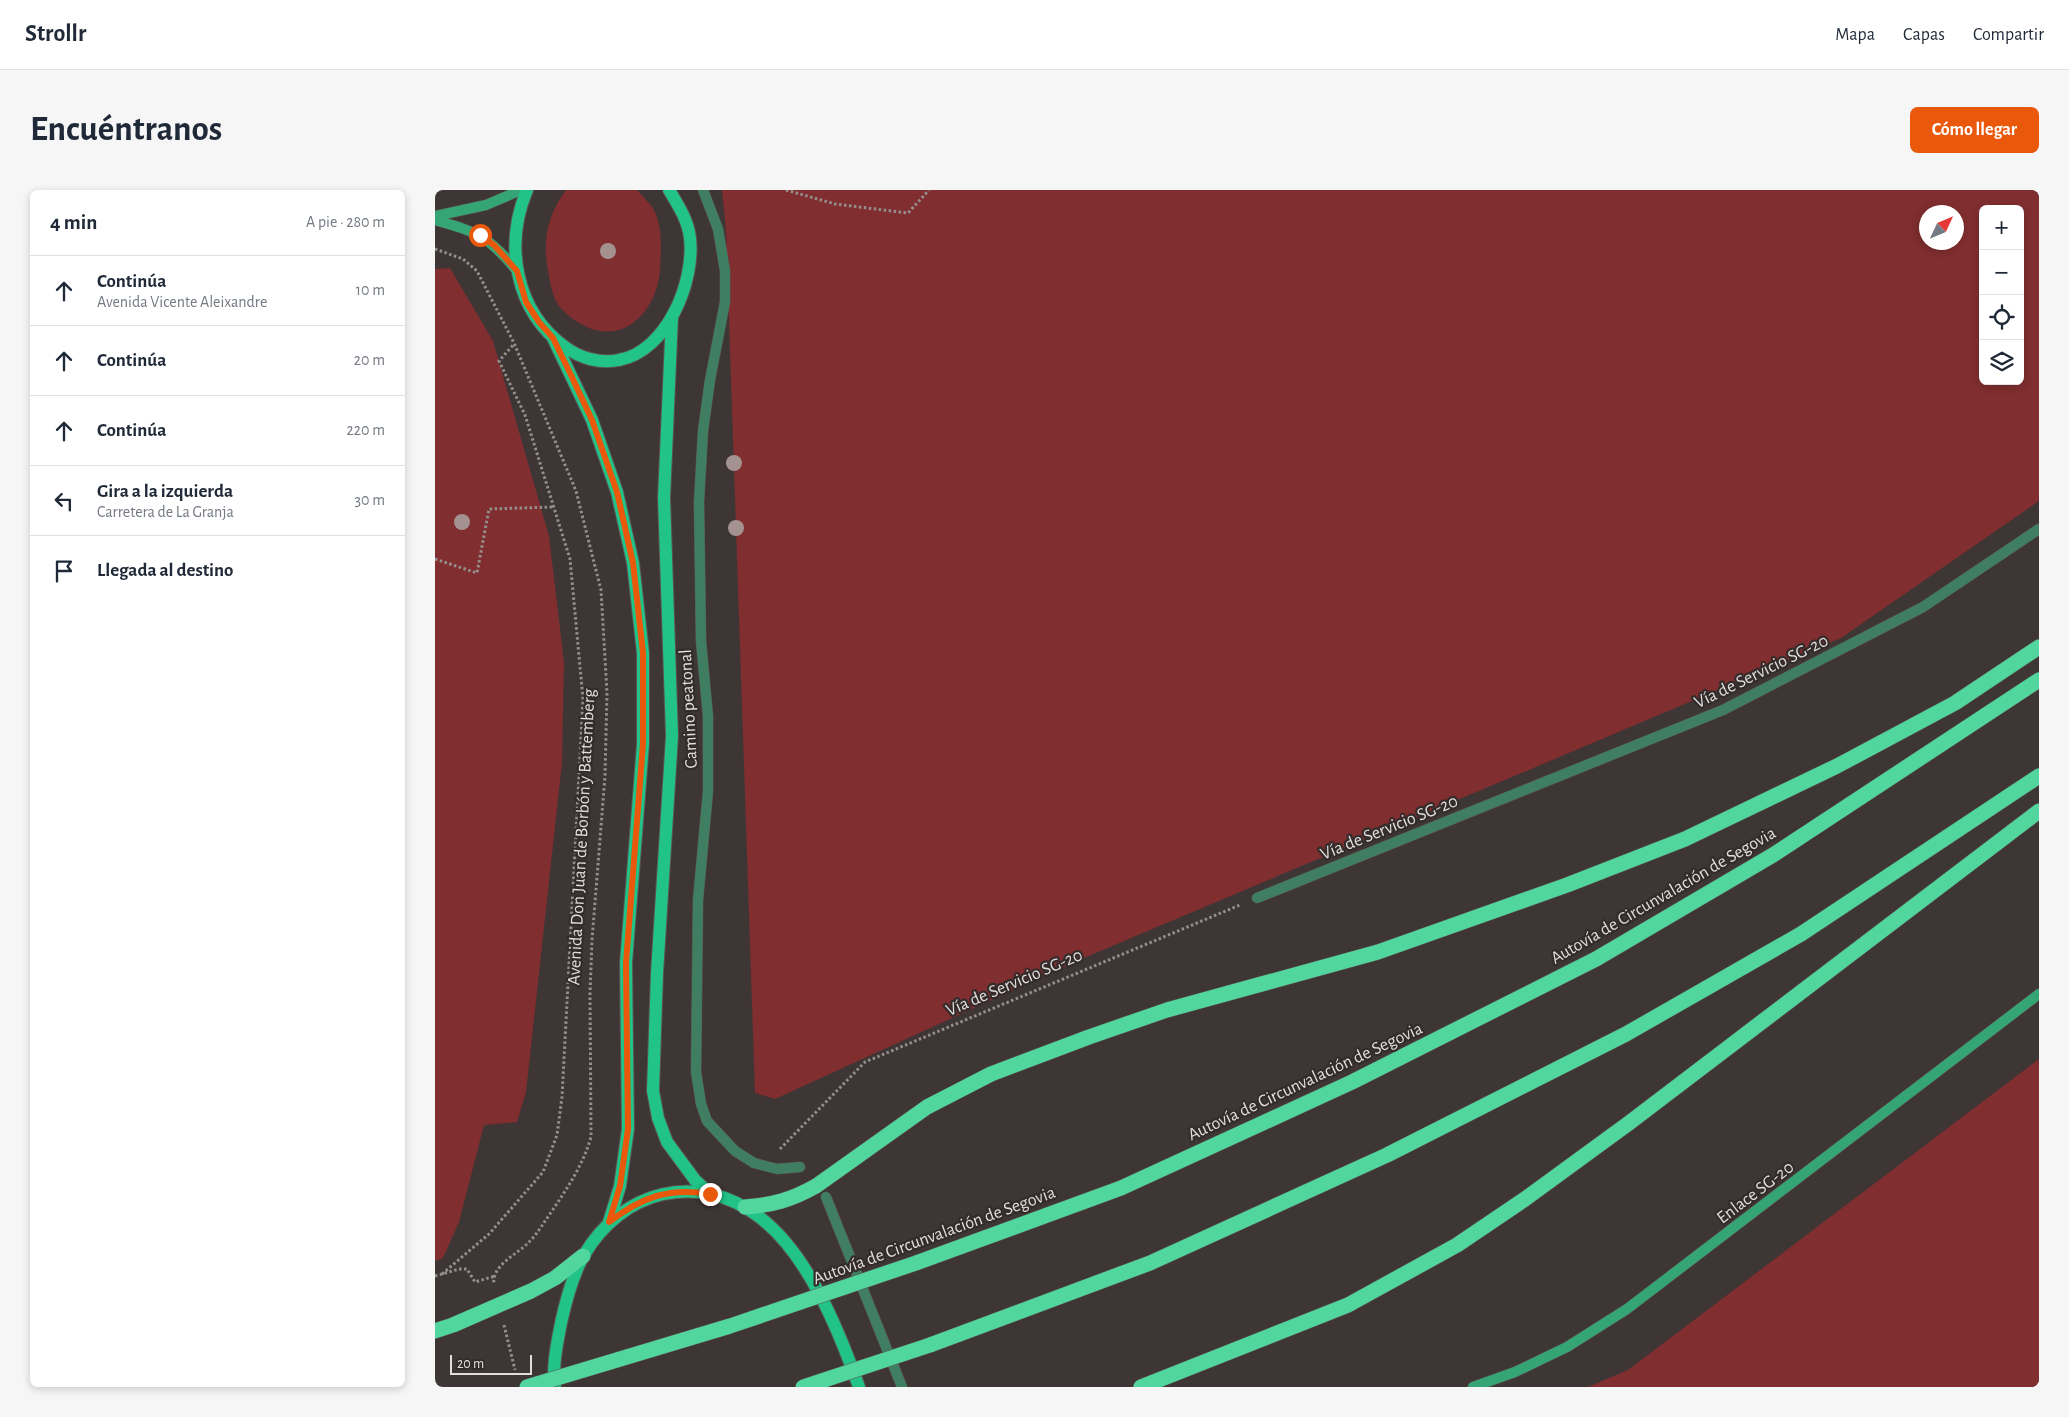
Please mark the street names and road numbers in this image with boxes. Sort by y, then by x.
street label: Vía de Servicio SG-20 [1692,632,1831,712]
street label: Camino peatonal [677,649,701,769]
street label: Avenida Don Juan de Borbón y Battemberg [565,688,599,986]
street label: Vía de Servicio SG-20 [1318,792,1461,864]
street label: Autovía de Circunvalación de Segovia [1548,824,1779,968]
street label: Vía de Servicio SG-20 [943,946,1085,1020]
street label: Autovía de Circunvalación de Segovia [1185,1020,1426,1144]
street label: Enlace SG-20 [1714,1158,1797,1227]
street label: Autovía de Circunvalación de Segovia [811,1184,1058,1288]

